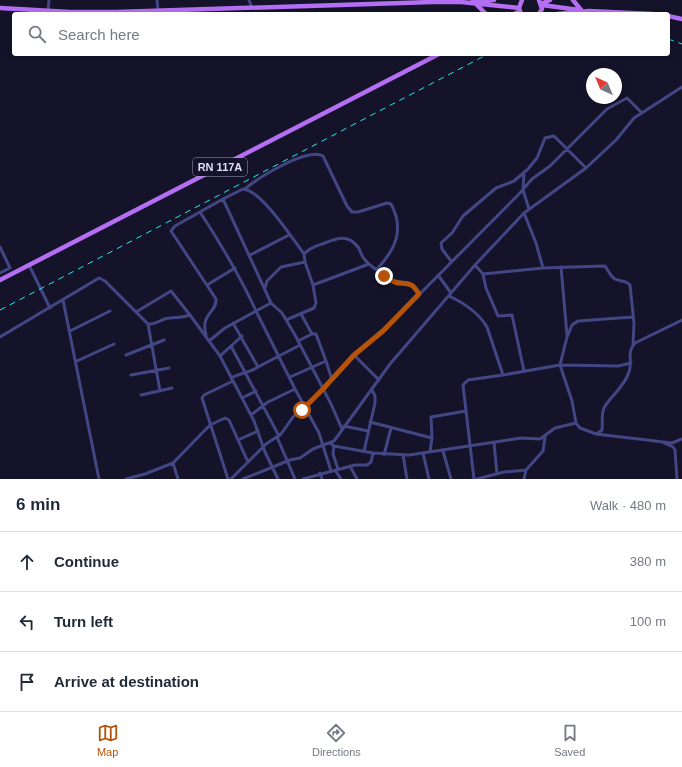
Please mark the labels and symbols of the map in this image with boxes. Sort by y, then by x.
north arrow [586,68,622,104]
road number: RN 117A [193,158,247,176]
route end [375,267,393,285]
route start [293,401,311,419]

